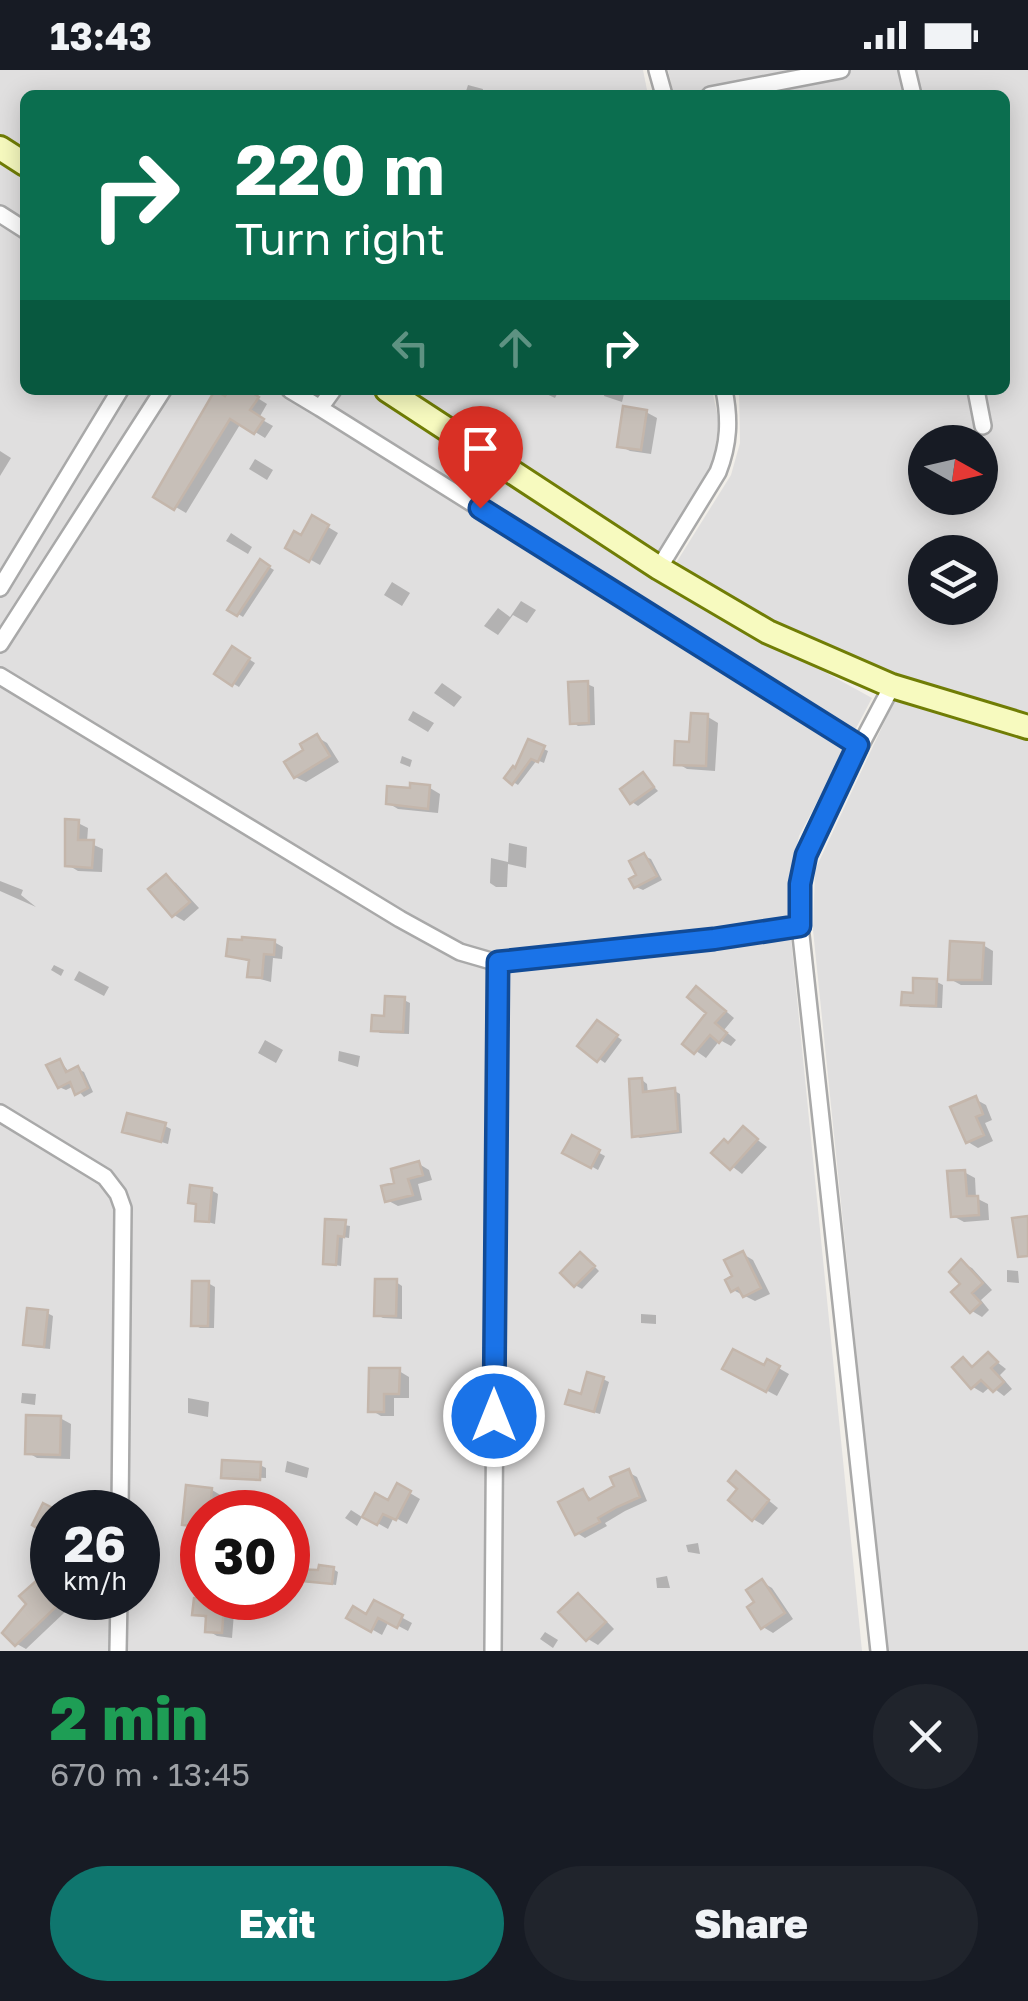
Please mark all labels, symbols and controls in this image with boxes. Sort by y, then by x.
text: 13:43 [50,13,152,58]
text: 220 m [235,126,445,210]
icon: right [70,130,200,260]
text: Turn right [235,211,445,265]
icon: left [383,320,438,375]
icon: ahead [488,320,543,375]
icon: right [593,320,648,375]
pin [438,406,523,509]
icon: arrive [453,421,508,476]
north arrow [908,425,998,515]
map controls [908,425,998,625]
button: layers [908,535,998,625]
position arrow [442,1364,546,1468]
speed limit sign: 30 [180,1490,310,1620]
text: 26 [64,1513,126,1573]
text: km/h [63,1565,127,1596]
text: 2 min [50,1681,208,1753]
button: close [873,1684,978,1789]
text: 670 m · 13:45 [50,1755,250,1793]
button: Exit [50,1866,504,1981]
button: Share [524,1866,978,1981]

